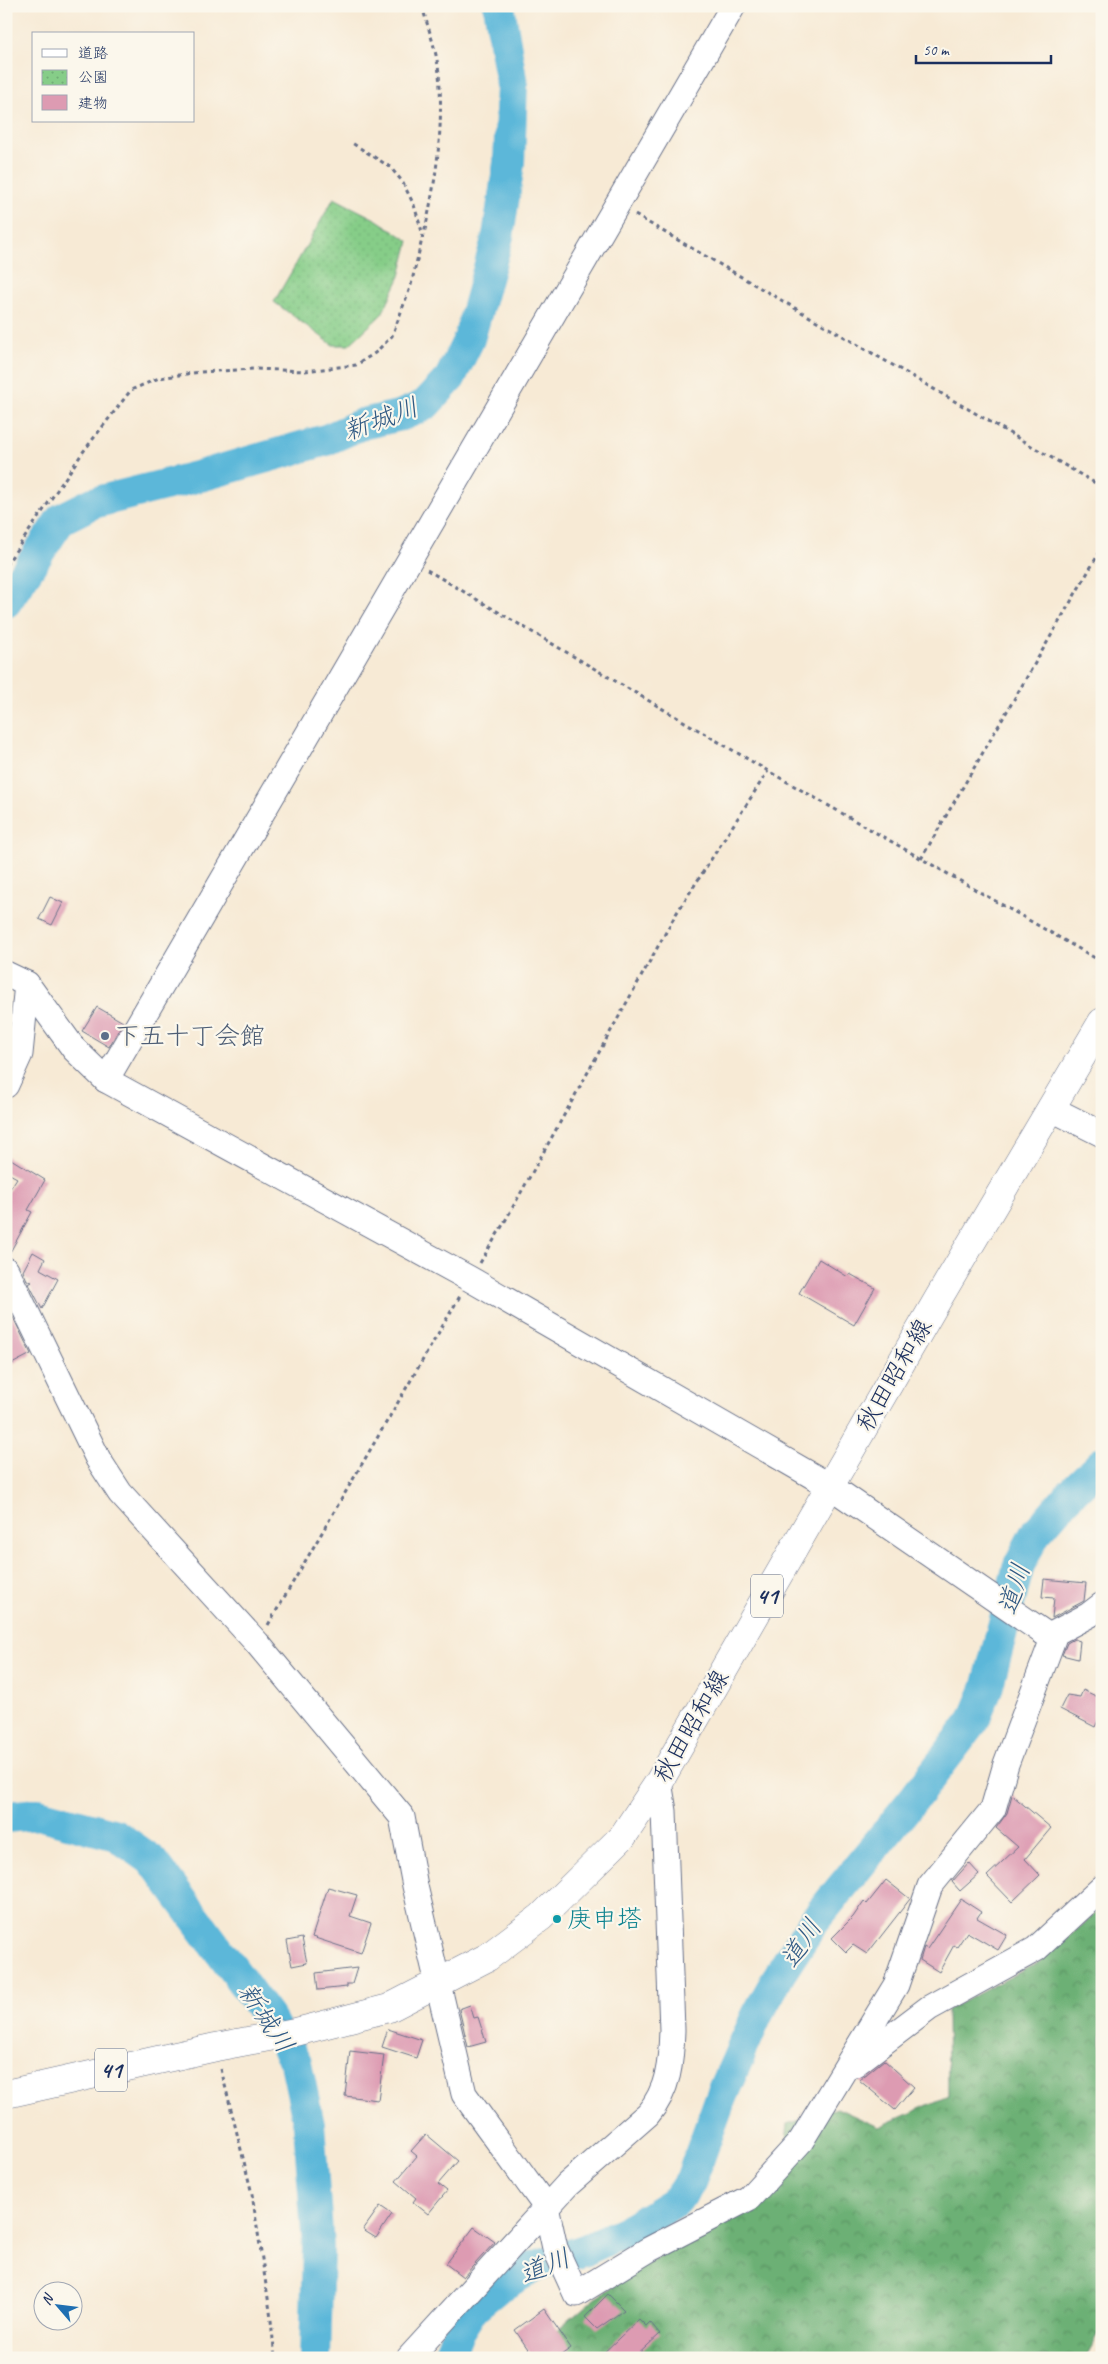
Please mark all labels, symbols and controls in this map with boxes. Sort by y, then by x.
legend [32,32,195,122]
scale bar [916,32,1050,64]
text: 50 m [923,41,950,60]
text: 道路 [78,44,108,63]
text: 公園 [78,68,108,87]
text: 建物 [78,94,108,113]
water label: 新城川 [339,390,423,448]
place label: 下五十丁会館 [115,1020,265,1052]
marker: 下五十丁会館 [99,1030,111,1042]
street label: 秋田昭和線 [849,1313,939,1437]
water label: 道川 [991,1559,1037,1619]
road number: 41 [751,1574,783,1618]
street label: 秋田昭和線 [646,1664,736,1788]
place label: 庚申塔 [567,1903,642,1935]
water label: 道川 [773,1912,829,1974]
marker: 庚申塔 [551,1913,563,1925]
water label: 新城川 [231,1976,301,2060]
road number: 41 [95,2048,127,2092]
water label: 道川 [515,2241,575,2291]
north arrow [32,2282,82,2332]
text: N [37,2290,58,2308]

